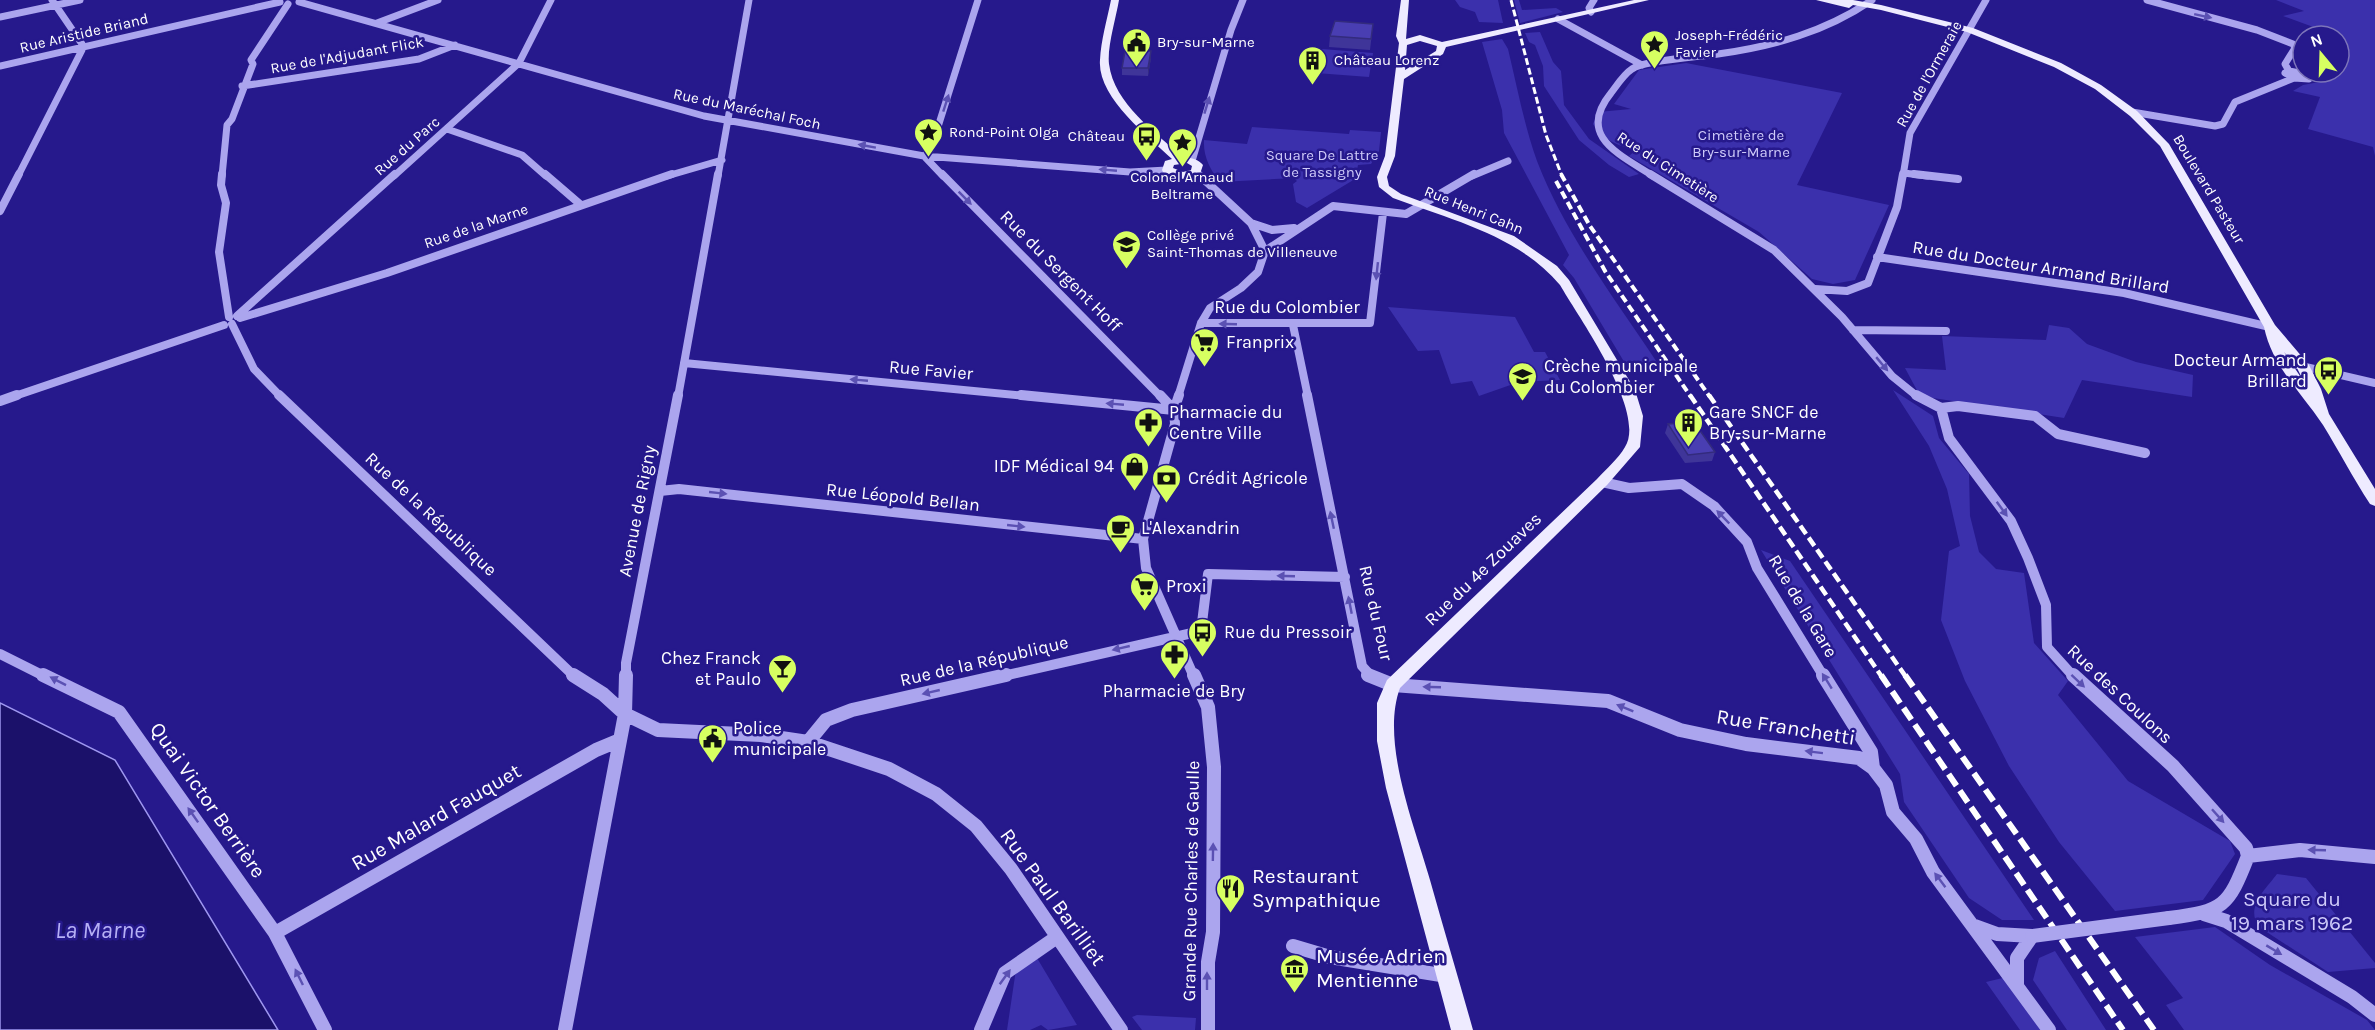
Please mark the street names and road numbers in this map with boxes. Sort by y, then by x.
street label: Rue Aristide Briand [18,9,150,57]
street label: Rue de l'Ormeraie [1892,18,1966,130]
street label: Rue de l'Adjudant Flick [269,33,425,77]
street label: Rue du Maréchal Foch [672,85,822,133]
street label: Rue du Parc [371,113,443,179]
street label: Rue du Cimetière [1614,127,1722,207]
street label: Boulevard Pasteur [2169,131,2249,247]
street label: Rue Henri Cahn [1422,182,1526,238]
street label: Rue de la Marne [422,200,530,252]
street label: Rue du Sergent Hoff [996,206,1127,337]
street label: Rue du Docteur Armand Brillard [1911,236,2171,298]
street label: Rue du Colombier [1214,296,1360,318]
street label: Rue Favier [888,355,975,385]
street label: Avenue de Rigny [613,443,661,579]
street label: Rue de la République [360,447,502,581]
street label: Rue Léopold Bellan [825,478,981,516]
street label: Rue du 4e Zouaves [1420,508,1546,630]
street label: Rue de la Gare [1764,551,1842,661]
street label: Rue du Four [1354,563,1398,663]
street label: Rue de la République [898,631,1070,691]
street label: Rue des Coulons [2063,640,2177,748]
street label: Rue Franchetti [1715,704,1857,750]
street label: Quai Victor Berrière [145,718,271,882]
street label: Rue Malard Fauquet [347,759,525,875]
street label: Grande Rue Charles de Gaulle [1178,760,1204,1002]
street label: Rue Paul Barilliet [995,824,1111,970]

